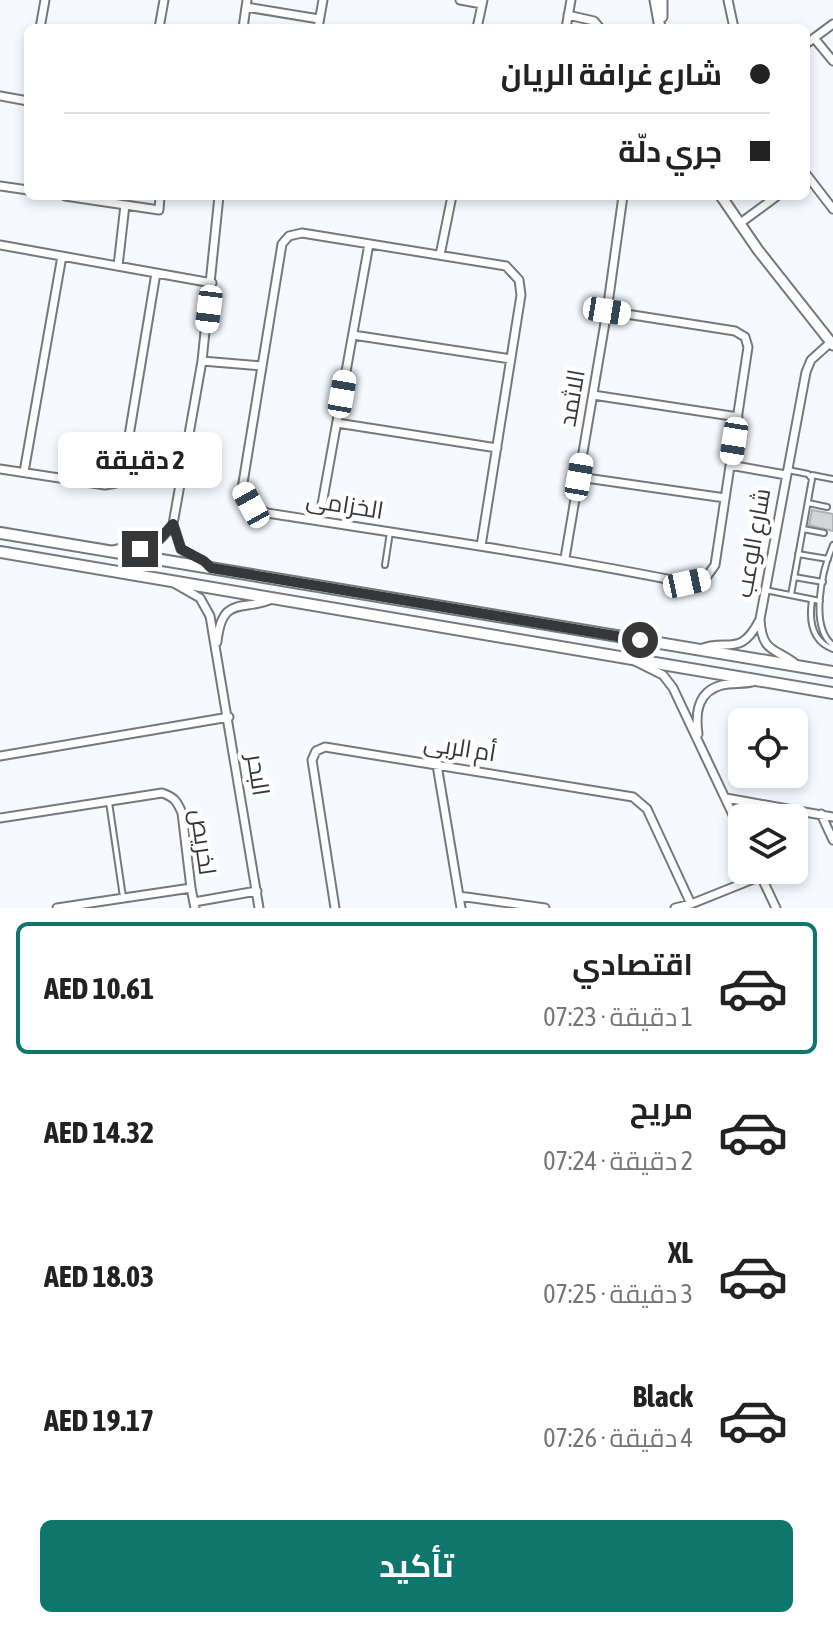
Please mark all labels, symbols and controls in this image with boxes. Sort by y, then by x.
text: شارع غرافة الريان [501,57,722,91]
text: جري دلّة [618,134,722,168]
car [194,284,224,334]
car [581,295,633,327]
street label: الاثمد [553,367,590,429]
car [326,368,358,420]
car [718,415,750,467]
callout: 2 دقيقة [58,433,222,489]
text: 2 دقيقة [95,445,185,475]
car [563,451,595,503]
car [229,478,273,532]
street label: الخزامى [304,485,386,525]
street label: شارع الوعب [730,486,778,600]
route end [122,531,158,567]
car [661,566,713,600]
route start [622,622,658,658]
map controls [728,708,808,884]
button: locate [728,708,808,788]
street label: أم الربى [422,727,498,769]
street label: البحر [242,750,275,798]
button: layers [728,804,808,884]
street label: لخريص [185,807,221,877]
text: اقتصادي [572,947,693,981]
icon: car [717,952,789,1024]
text: AED 10.61 [44,971,154,1005]
text: 1 دقيقة · 07:23 [543,1002,693,1032]
text: مريح [630,1091,693,1125]
icon: car [717,1096,789,1168]
text: AED 14.32 [44,1115,154,1149]
text: 2 دقيقة · 07:24 [543,1146,693,1176]
text: XL [668,1235,693,1269]
icon: car [717,1240,789,1312]
text: AED 18.03 [44,1259,154,1293]
text: 3 دقيقة · 07:25 [543,1279,693,1309]
text: Black [633,1379,693,1413]
icon: car [717,1384,789,1456]
text: AED 19.17 [44,1403,154,1437]
text: 4 دقيقة · 07:26 [543,1423,693,1453]
button: تأكيد [40,1520,793,1612]

